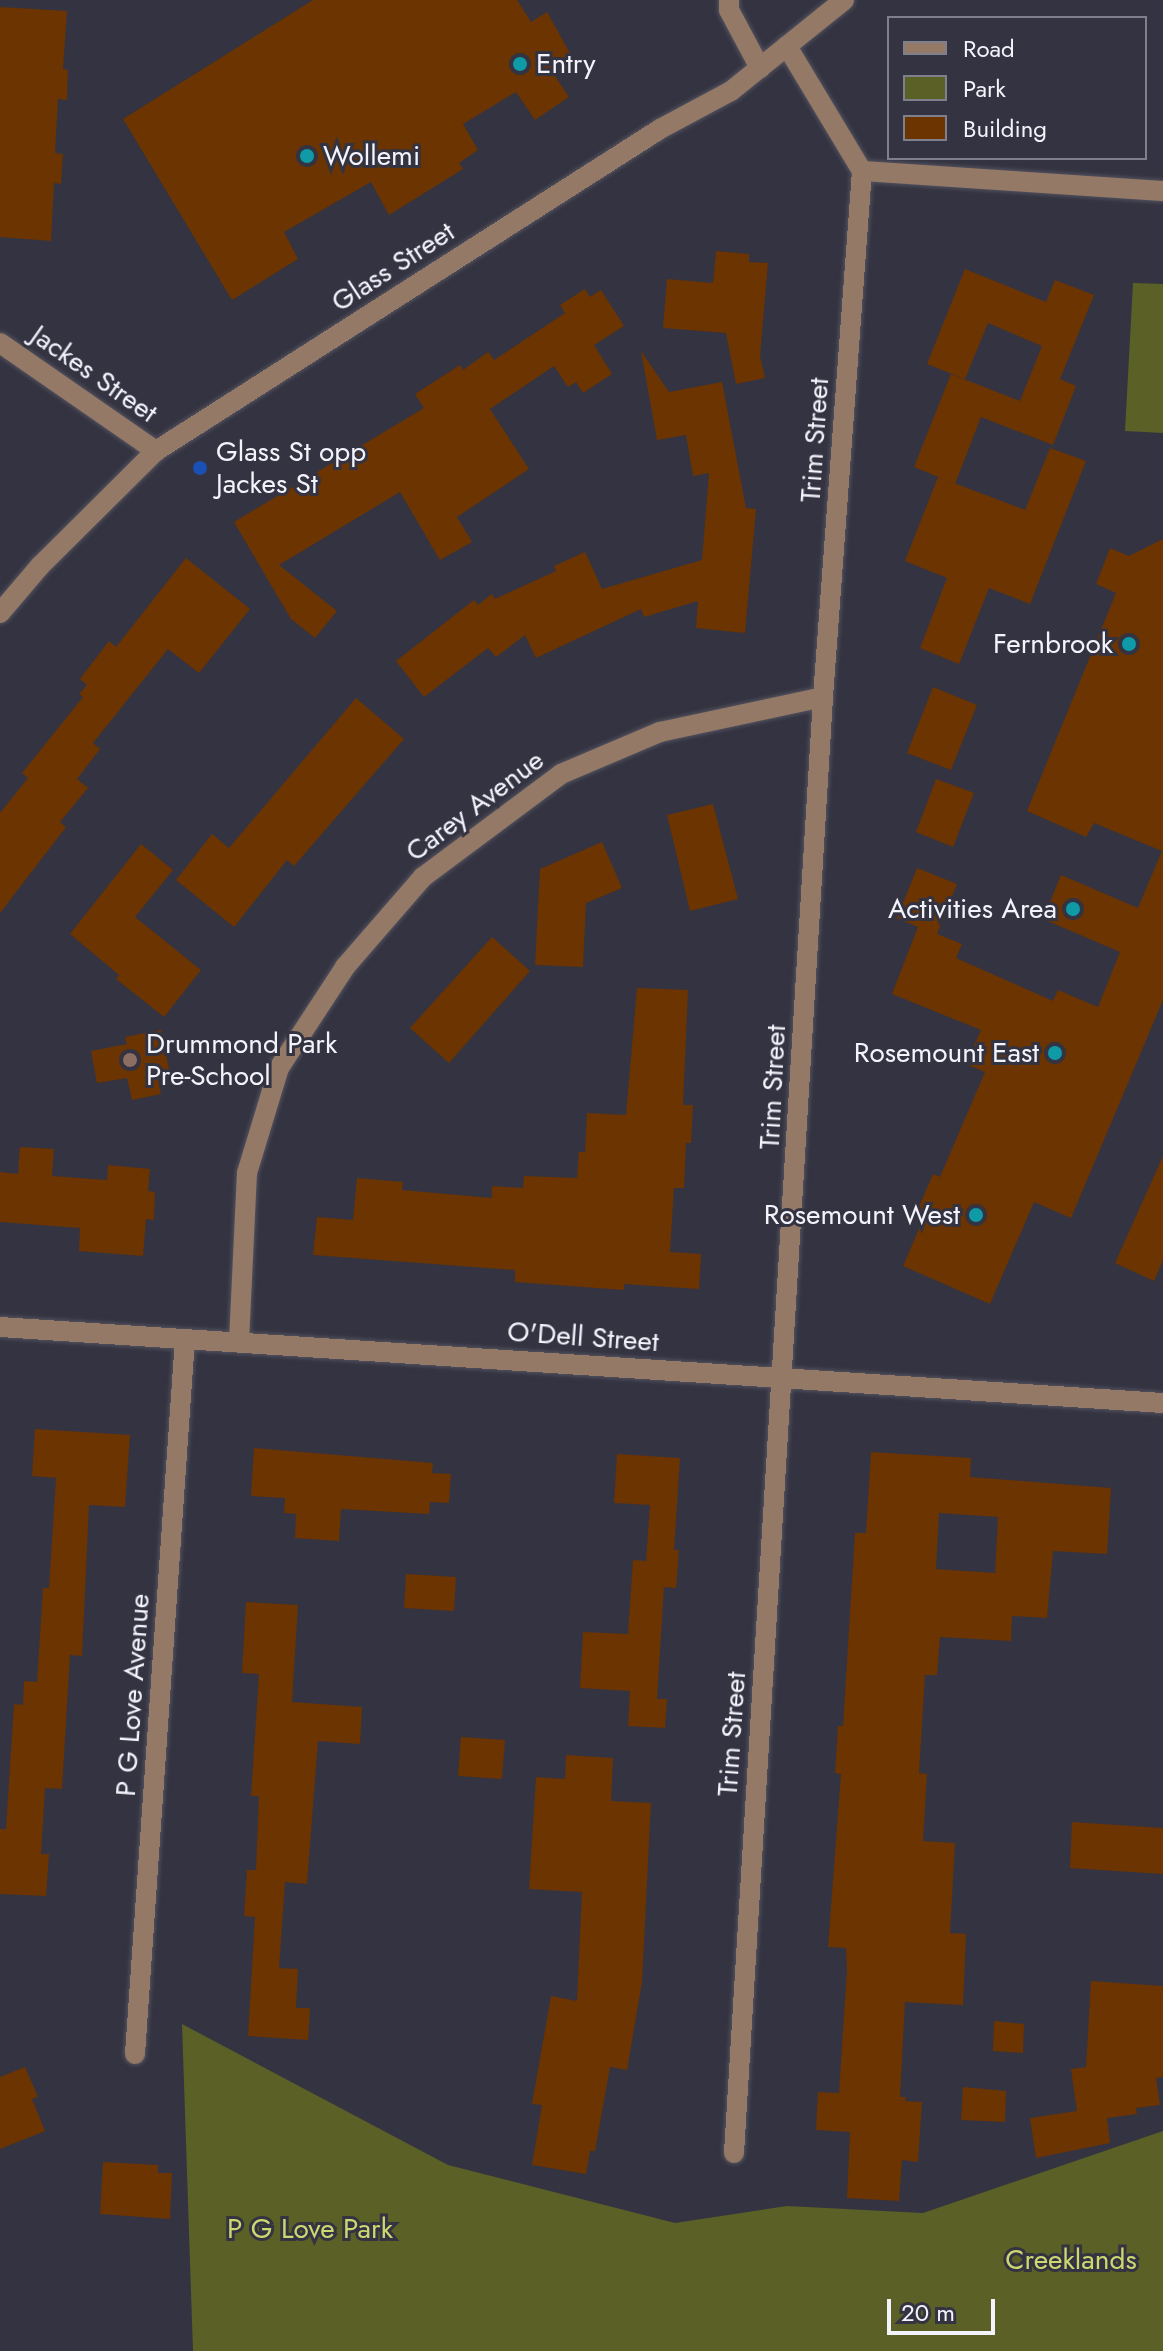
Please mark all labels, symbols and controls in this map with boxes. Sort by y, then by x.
legend [887,16,1147,160]
text: Road [963,31,1015,66]
place label: Entry [536,47,596,81]
marker: Entry [511,55,529,73]
text: Park [963,71,1006,106]
text: Building [963,111,1047,146]
place label: Wollemi [323,139,420,173]
marker: Wollemi [298,147,316,165]
street label: Glass Street [325,215,461,319]
street label: Jackes Street [24,318,164,430]
street label: Trim Street [794,377,836,503]
place label: Glass St opp Jackes St [216,435,366,501]
marker: Glass St opp Jackes St [191,459,209,477]
place label: Fernbrook [993,627,1113,661]
marker: Fernbrook [1120,635,1138,653]
street label: Carey Avenue [399,743,551,869]
place label: Activities Area [888,892,1057,926]
marker: Activities Area [1064,900,1082,918]
street label: Trim Street [753,1024,793,1150]
place label: Drummond Park Pre-School [146,1027,337,1093]
place label: Rosemount East [854,1036,1039,1070]
marker: Rosemount East [1046,1044,1064,1062]
marker: Drummond Park Pre-School [121,1051,139,1069]
place label: Rosemount West [764,1198,960,1232]
marker: Rosemount West [967,1206,985,1224]
street label: O'Dell Street [506,1315,660,1359]
street label: P G Love Avenue [109,1592,157,1798]
street label: Trim Street [711,1671,753,1797]
park label: P G Love Park [227,2212,393,2246]
park label: Creeklands [1005,2243,1137,2277]
scale bar [891,2283,999,2333]
text: 20 m [901,2295,955,2330]

